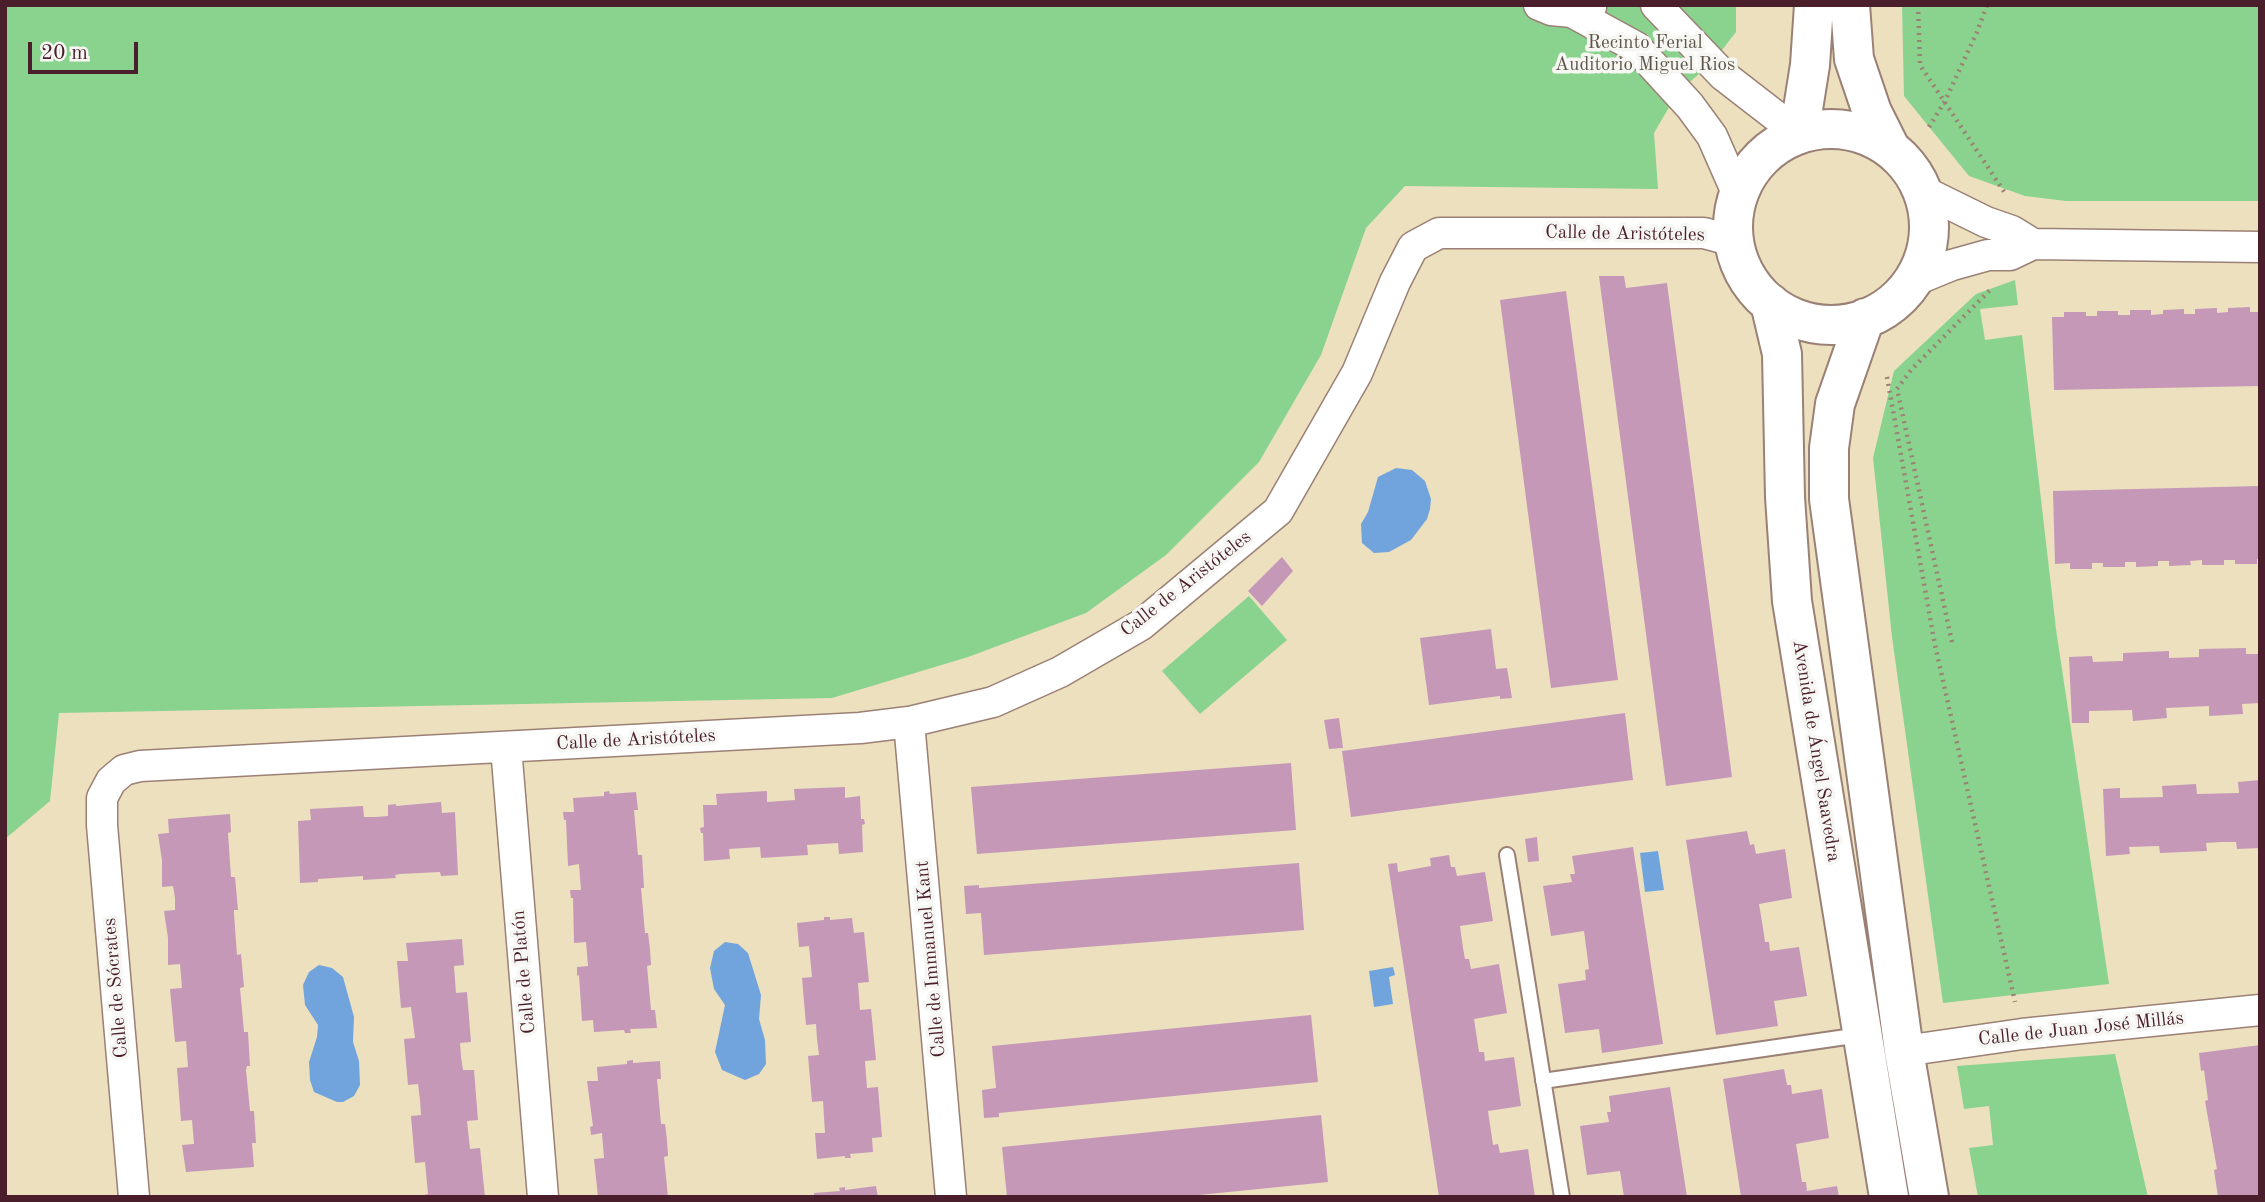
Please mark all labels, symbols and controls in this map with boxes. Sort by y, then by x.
scale bar [32,28,142,72]
park label: Recinto Ferial Auditorio Miguel Rios [1555,32,1735,76]
text: 20 m [41,43,88,64]
street label: Calle de Aristóteles [1545,221,1705,247]
street label: Calle de Aristóteles [1116,526,1256,642]
street label: Avenida de Ángel Saavedra [1787,638,1845,864]
street label: Calle de Aristóteles [556,724,716,756]
street label: Calle de Immanuel Kant [911,860,951,1058]
street label: Calle de Platón [507,909,541,1035]
street label: Calle de Sócrates [99,917,133,1059]
street label: Calle de Juan José Millás [1977,1007,2185,1051]

